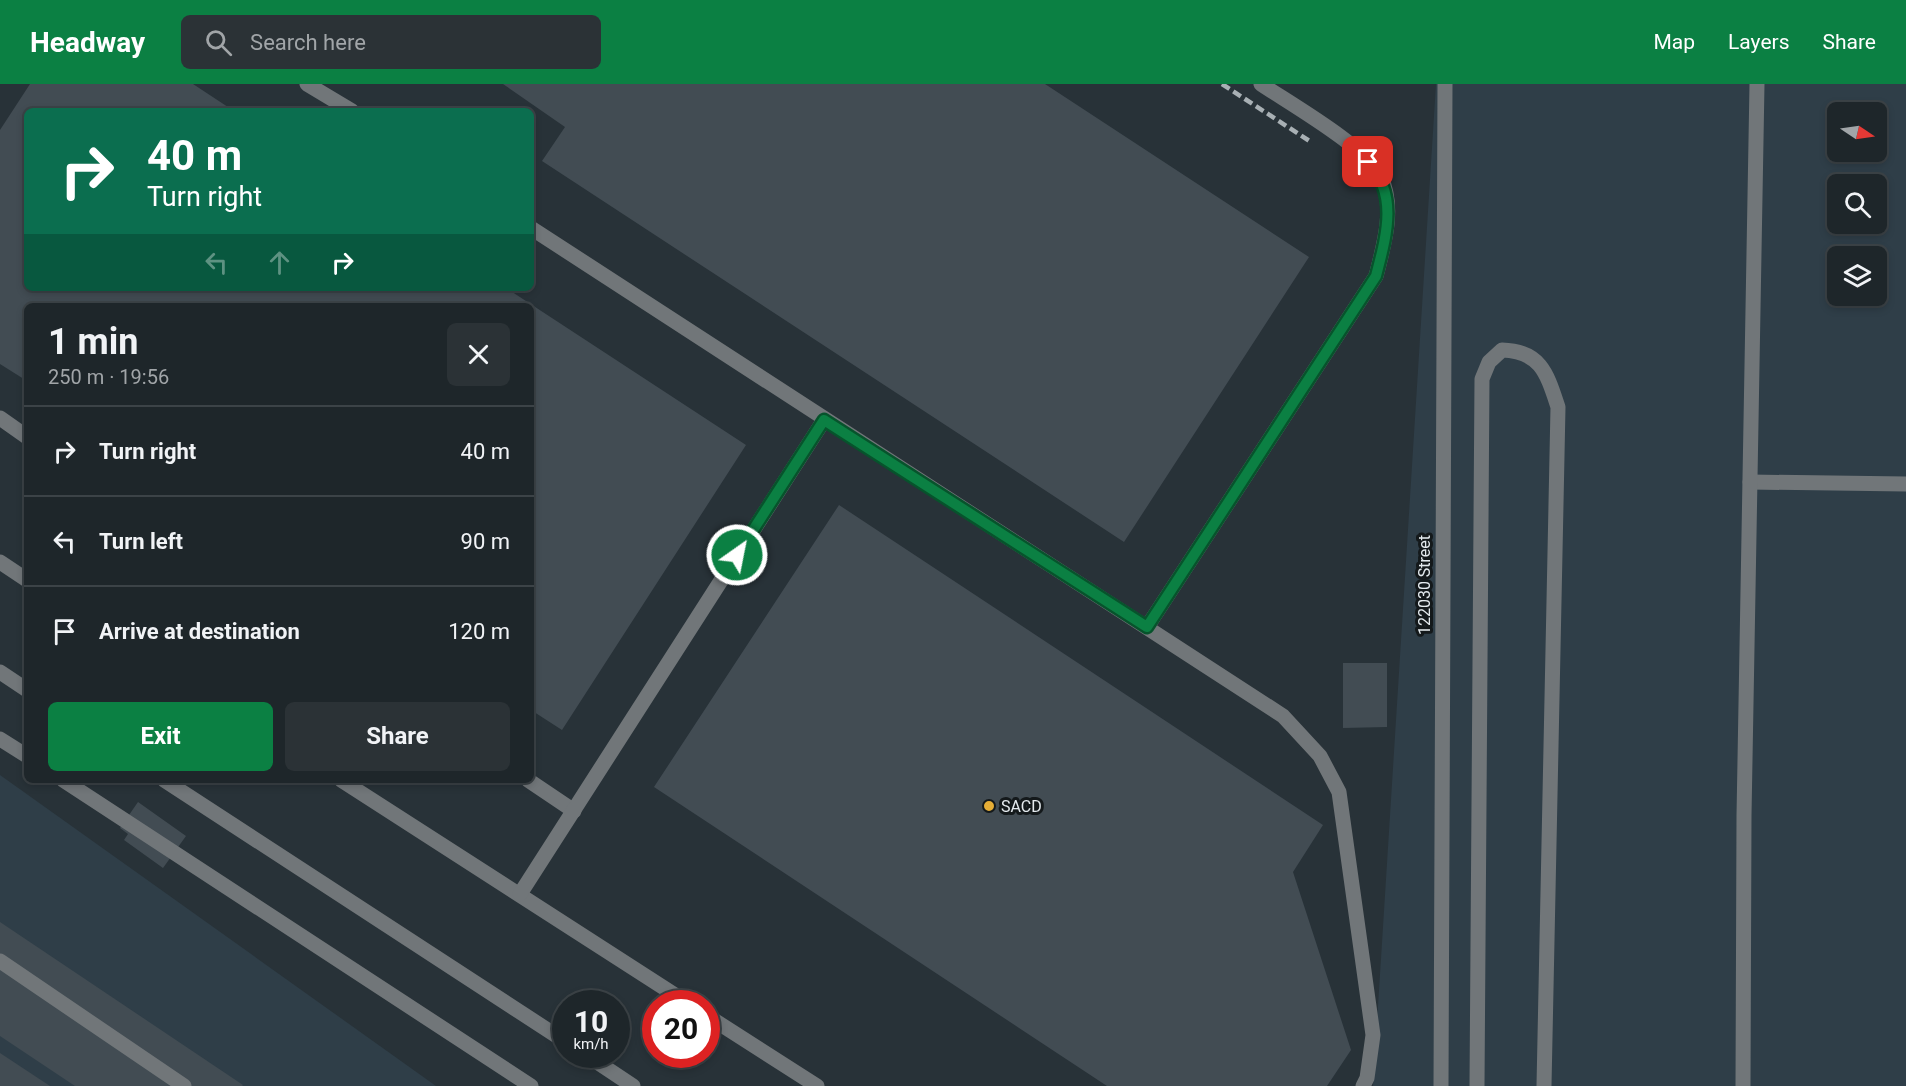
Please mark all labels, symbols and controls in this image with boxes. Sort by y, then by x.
search box [181,15,601,69]
text: Headway [30,26,145,59]
icon: search [202,26,235,59]
text: Search here [250,30,366,55]
text: Map [1653,30,1695,54]
text: Layers [1728,30,1789,54]
text: Share [1822,30,1876,54]
north arrow [1827,102,1887,162]
map controls [1827,102,1887,306]
text: 40 m [147,131,242,180]
icon: right [48,132,126,210]
pin [1342,136,1393,187]
icon: arrive [1351,145,1384,178]
button: search [1827,174,1887,234]
text: Turn right [147,181,262,213]
icon: left [200,246,233,279]
icon: ahead [263,246,296,279]
icon: right [326,246,359,279]
button: layers [1827,246,1887,306]
text: 1 min [48,321,139,363]
button: close [447,323,510,386]
text: 250 m · 19:56 [48,365,169,389]
icon: right [48,435,81,468]
text: Turn right [99,439,196,464]
text: 40 m [461,439,510,464]
position arrow [705,523,769,587]
icon: left [48,525,81,558]
text: Turn left [99,529,183,554]
text: 90 m [461,529,510,554]
street label: 122030 Street [1415,535,1434,635]
icon: arrive [48,615,81,648]
text: Arrive at destination [99,619,300,644]
text: 120 m [448,619,510,644]
button: Exit [48,702,273,771]
button: Share [285,702,510,771]
place label: SACD [1001,797,1042,816]
marker: SACD [982,799,996,813]
speed limit sign: 20 [642,990,720,1068]
text: 10 [574,1004,608,1039]
text: km/h [573,1035,609,1053]

